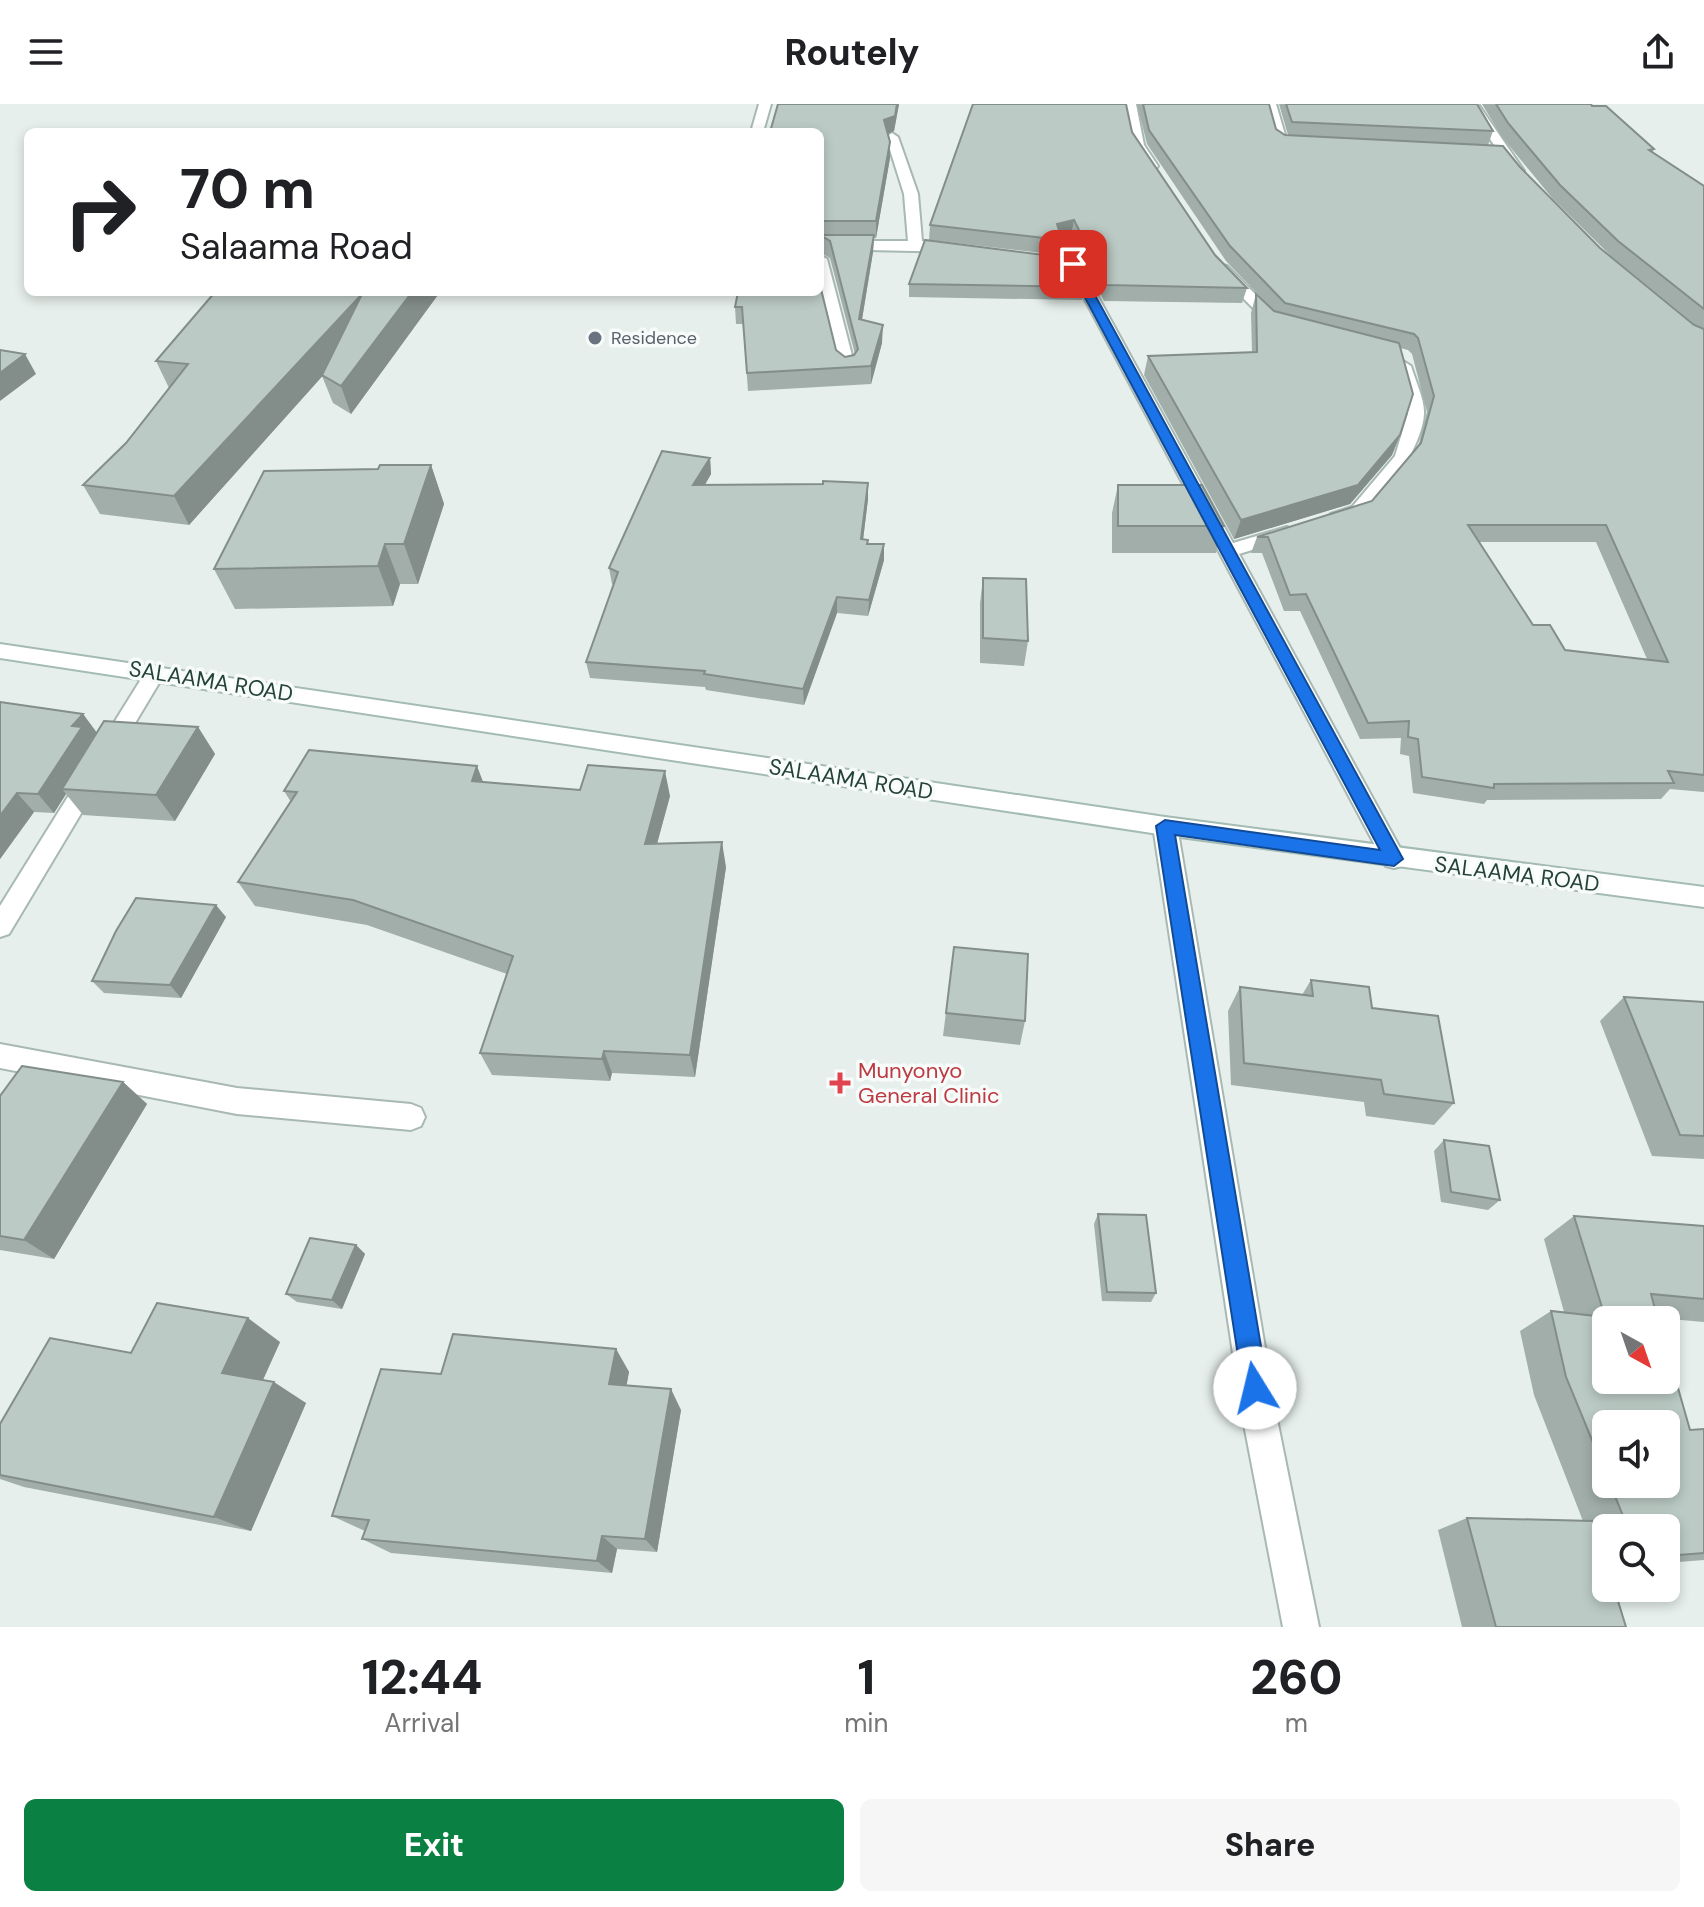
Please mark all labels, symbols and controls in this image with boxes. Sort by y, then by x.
text: Routely [785,29,919,76]
icon: menu [24,30,68,74]
icon: share [1636,30,1680,74]
text: 70 m [180,152,315,225]
icon: right [48,160,152,264]
text: Salaama Road [180,223,413,270]
pin [1039,230,1107,298]
icon: arrive [1051,242,1095,286]
place label: Residence [611,326,697,350]
marker: Residence [586,329,604,347]
street label: SALAAMA ROAD [127,654,295,708]
street label: SALAAMA ROAD [767,752,935,806]
street label: SALAAMA ROAD [1433,849,1601,899]
place label: Munyonyo General Clinic [858,1056,1000,1110]
marker: Munyonyo General Clinic [829,1072,851,1094]
north arrow [1592,1306,1680,1394]
map controls [1592,1306,1680,1602]
position arrow [1213,1346,1297,1430]
button: sound [1592,1410,1680,1498]
button: search [1592,1514,1680,1602]
text: 12:44 [362,1646,483,1709]
text: 1 [857,1646,875,1709]
text: 260 [1250,1646,1342,1709]
text: Arrival [384,1706,460,1740]
text: min [844,1706,889,1740]
text: m [1285,1706,1308,1740]
button: Exit [24,1799,844,1891]
button: Share [860,1799,1680,1891]

